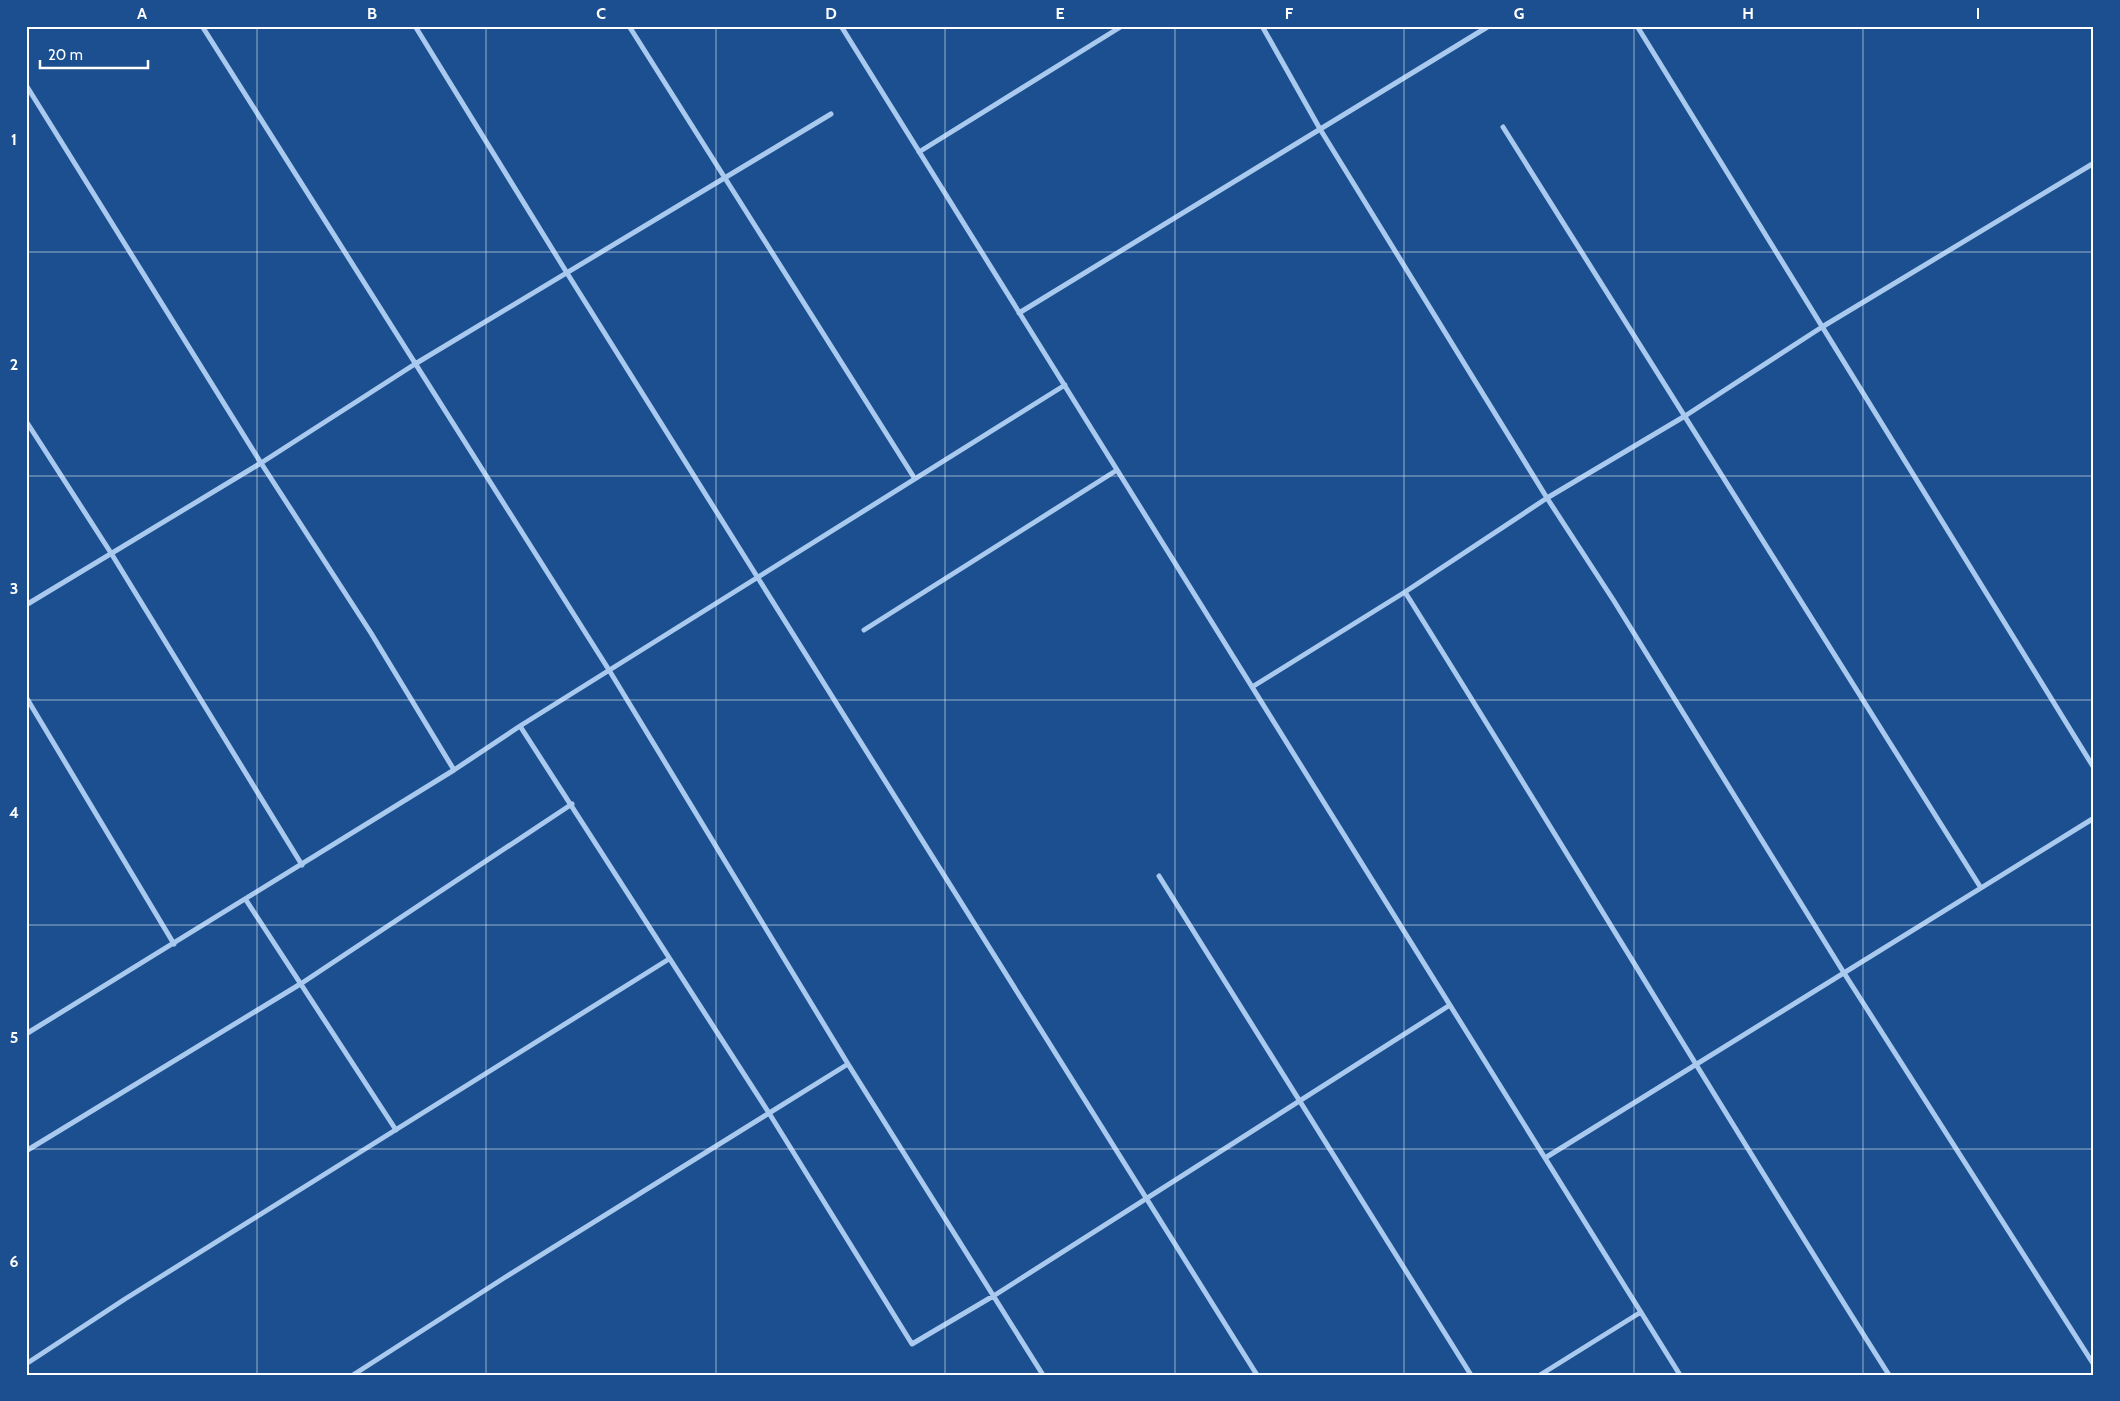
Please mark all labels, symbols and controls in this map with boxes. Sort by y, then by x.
text: A [137,4,147,23]
text: B [367,4,377,23]
text: C [596,4,606,23]
text: D [825,4,837,23]
text: E [1055,4,1065,23]
text: F [1285,4,1294,23]
text: G [1514,4,1524,23]
text: H [1742,4,1754,23]
text: I [1976,4,1980,23]
scale bar [40,38,148,70]
text: 20 m [48,46,83,64]
text: 1 [11,130,17,149]
text: 2 [10,355,18,374]
text: 3 [10,579,18,598]
text: 4 [9,803,19,822]
text: 5 [10,1028,18,1047]
text: 6 [10,1252,19,1271]

